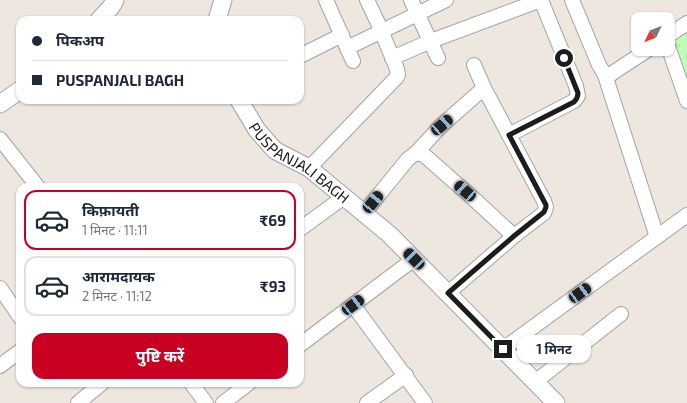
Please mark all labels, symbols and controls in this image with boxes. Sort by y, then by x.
north arrow [631,12,675,56]
map controls [631,12,675,56]
text: पिकअप [56,31,104,49]
route start [555,49,573,67]
text: PUSPANJALI BAGH [56,71,184,89]
car [429,113,455,137]
street label: PUSPANJALI BAGH [245,119,353,207]
car [452,179,478,203]
car [361,189,385,215]
text: किफ़ायती [82,201,139,219]
icon: car [34,202,70,238]
text: ₹69 [259,211,286,229]
text: 1 मिनट · 11:11 [82,222,148,238]
car [401,246,427,272]
text: आरामदायक [82,267,155,285]
icon: car [34,268,70,304]
text: ₹93 [260,277,286,295]
car [567,281,593,305]
text: 2 मिनट · 11:12 [82,288,152,304]
car [340,293,366,317]
button: पुष्टि करें [32,333,288,379]
callout: 1 मिनट [517,335,591,363]
route end [494,340,512,358]
text: 1 मिनट [536,341,572,357]

